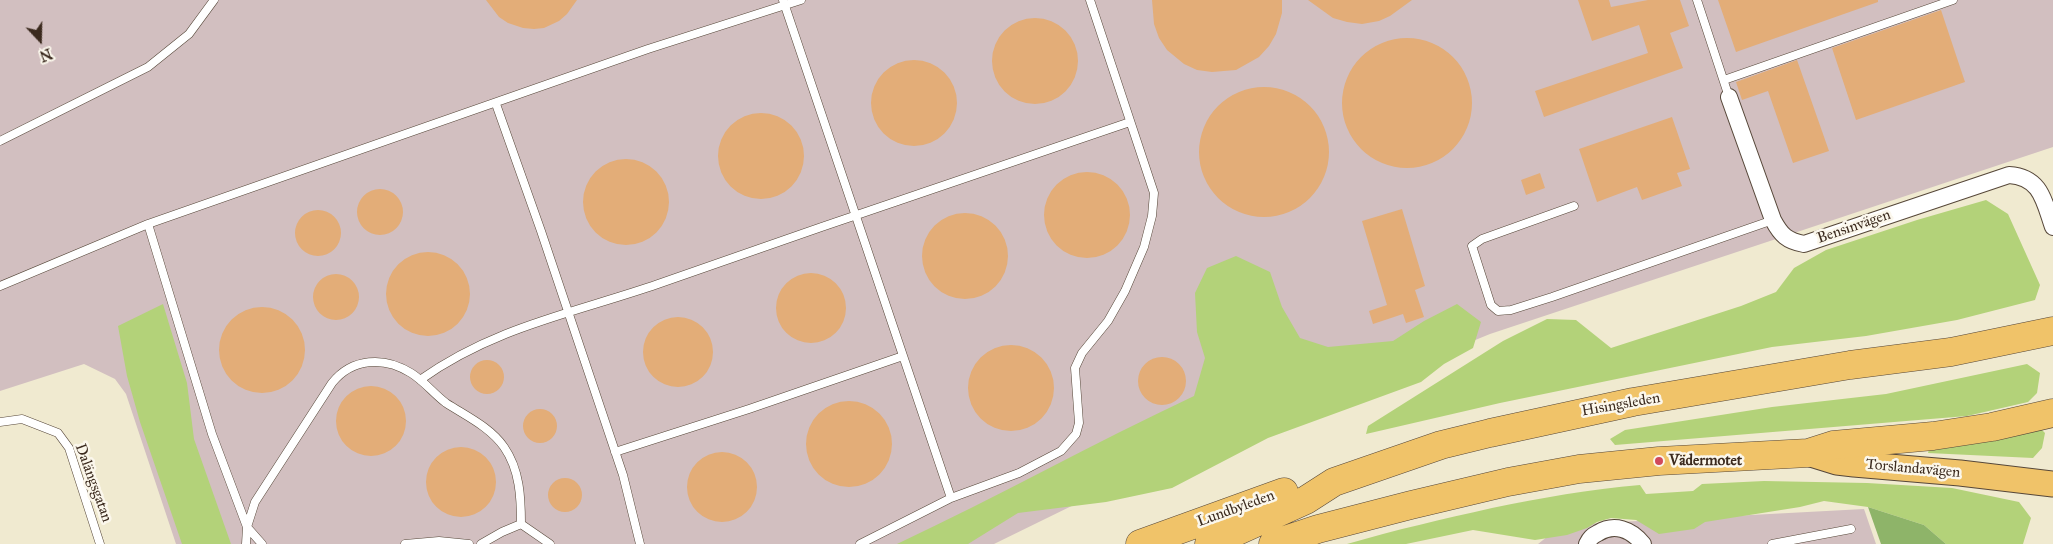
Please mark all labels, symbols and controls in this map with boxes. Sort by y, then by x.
north arrow [15,15,65,65]
text: N [37,44,54,65]
street label: Bensinvägen [1815,206,1893,248]
street label: Hisingsleden [1580,389,1662,421]
street label: Dalängsgatan [70,441,116,525]
place label: Vädermotet [1669,452,1742,470]
marker: Vädermotet [1653,455,1665,467]
street label: Torslandavägen [1865,456,1961,482]
street label: Lundbyleden [1195,487,1277,531]

